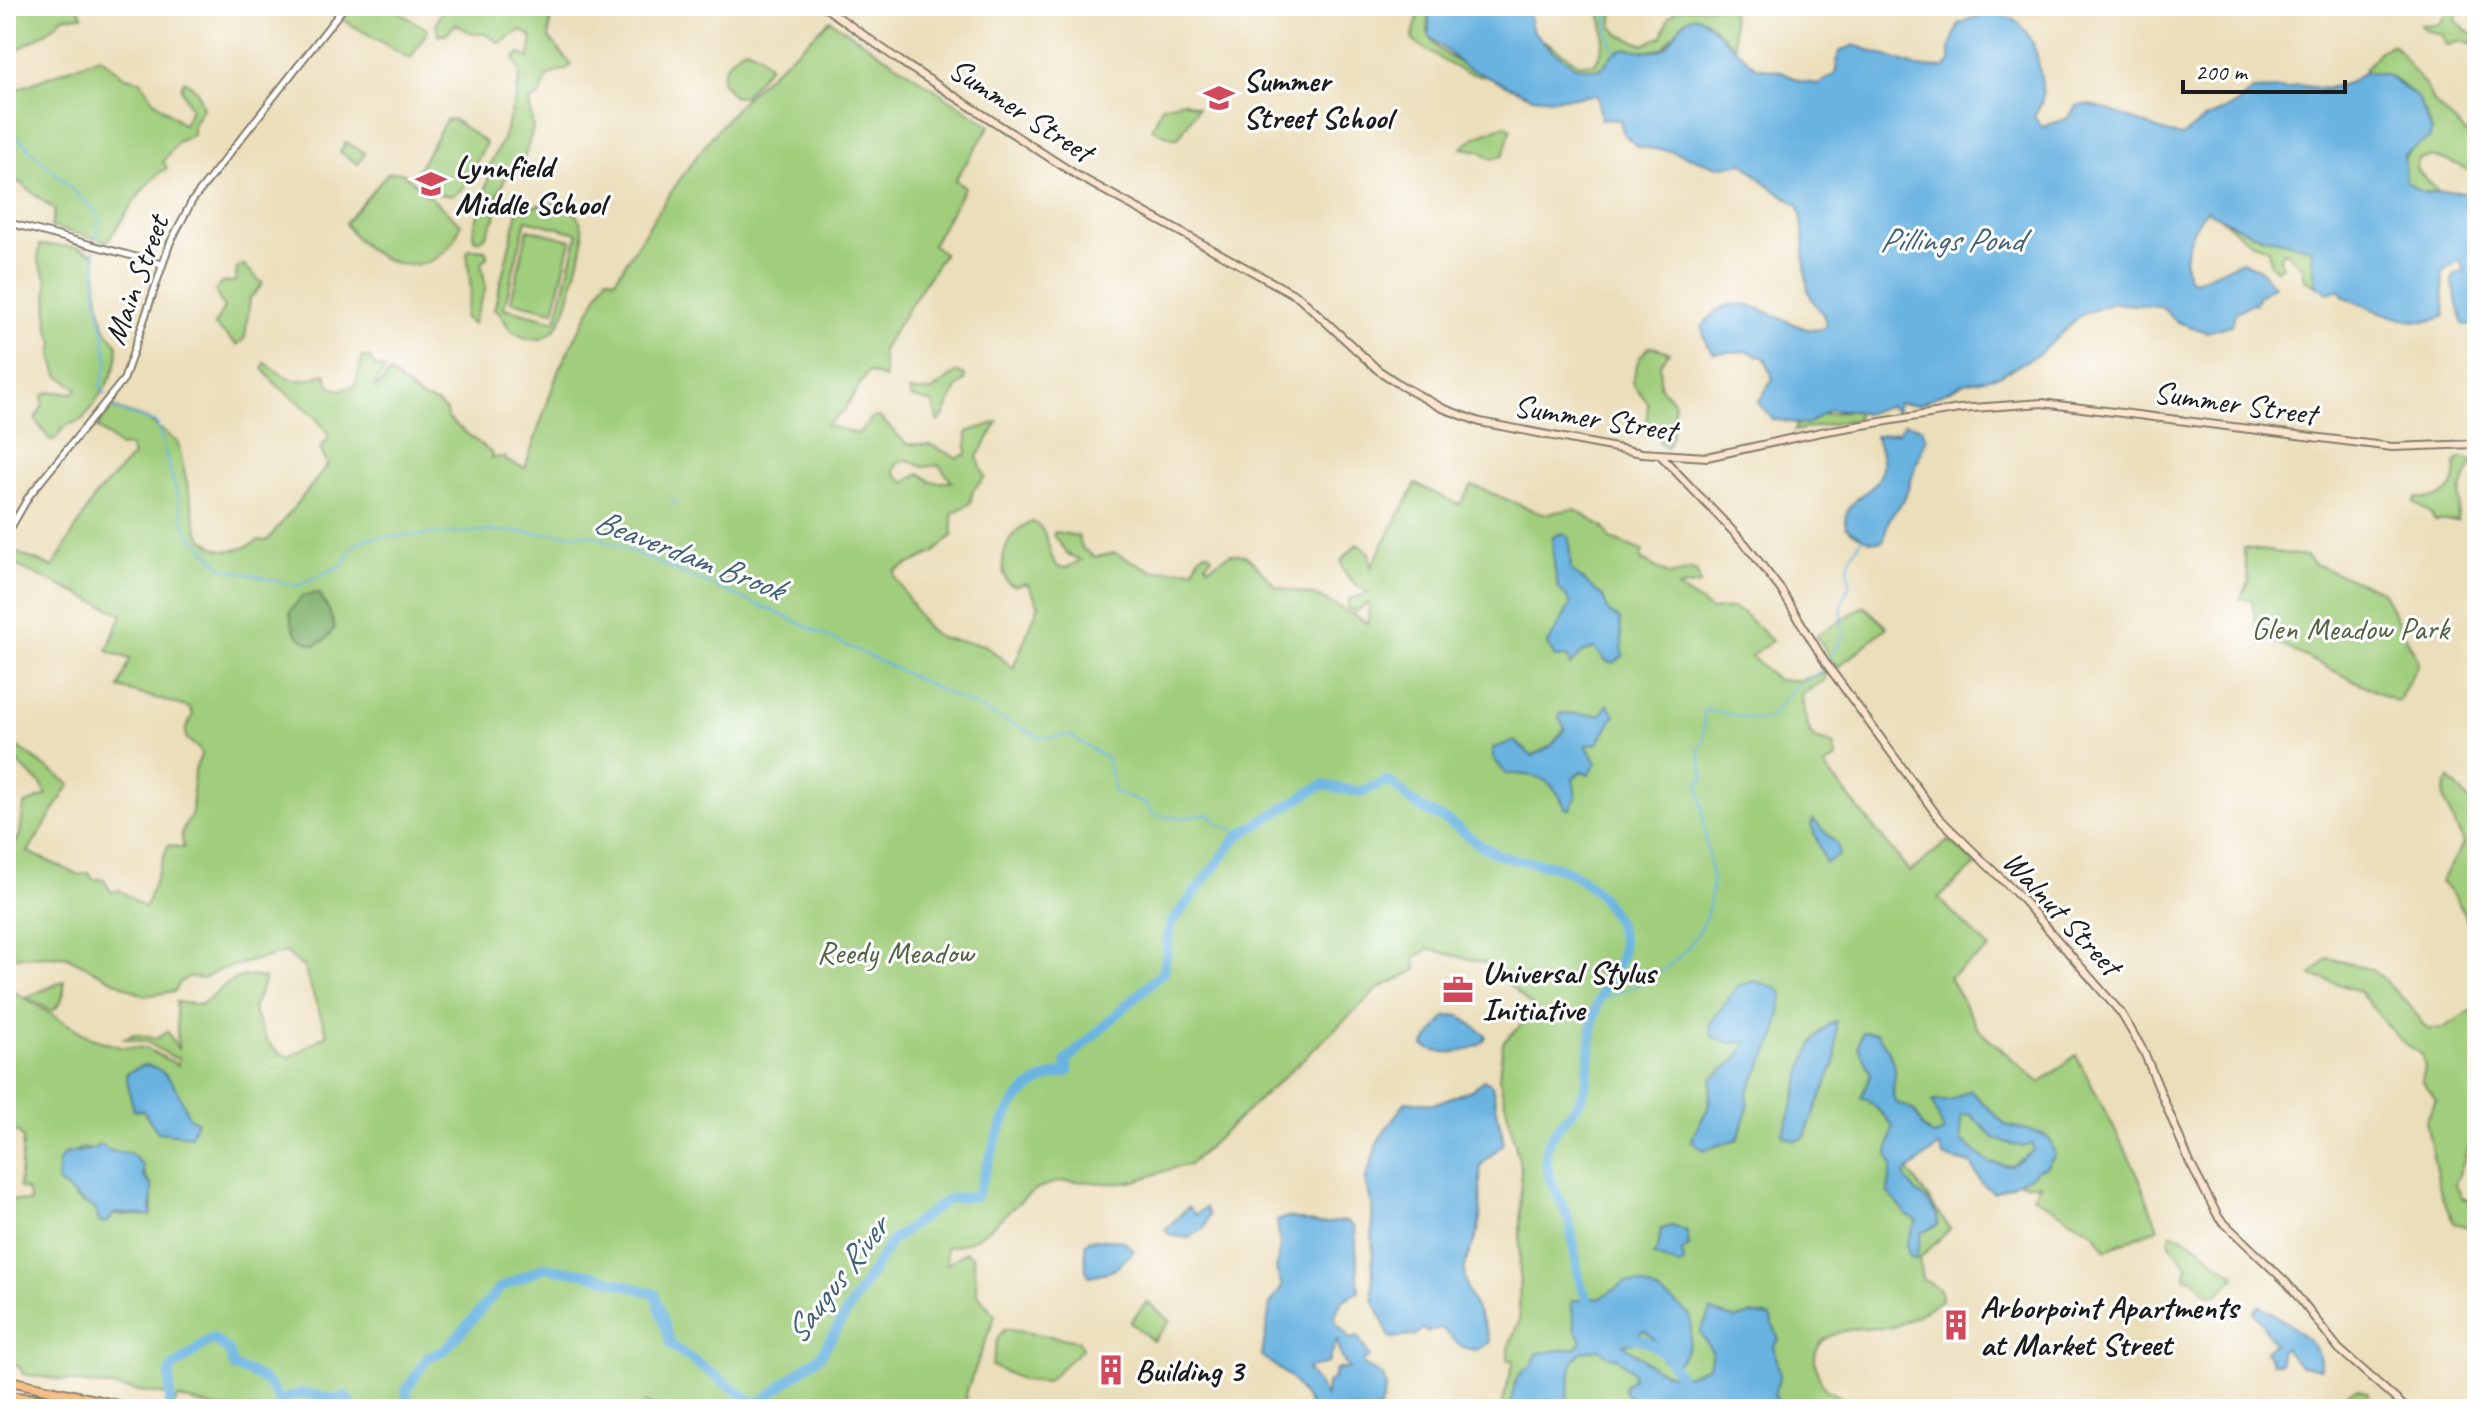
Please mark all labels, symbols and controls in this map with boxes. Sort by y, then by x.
scale bar [2183,44,2345,94]
street label: Summer Street [941,48,1104,174]
text: 200 m [2195,57,2249,87]
place label: Summer Street School [1243,60,1398,138]
school or university icon: Summer Street School [1202,81,1236,115]
place label: Lynnfield Middle School [455,146,612,224]
school or university icon: Lynnfield Middle School [414,167,448,201]
street label: Main Street [94,207,179,350]
water label: Pillings Pond [1880,218,2033,261]
street label: Summer Street [2151,371,2323,435]
street label: Summer Street [1511,385,1683,452]
water label: Beaverdam Brook [589,498,796,612]
park label: Glen Meadow Park [2251,608,2451,649]
street label: Walnut Street [1994,842,2133,988]
park label: Reedy Meadow [817,932,976,973]
place label: Universal Stylus Initiative [1482,952,1658,1030]
office icon: Universal Stylus Initiative [1441,973,1475,1007]
water label: Saugus River [775,1204,901,1352]
place label: Arborpoint Apartments at Market Street [1980,1287,2241,1365]
building icon: Arborpoint Apartments at Market Street [1939,1308,1973,1342]
place label: Building 3 [1135,1350,1246,1391]
building icon: Building 3 [1094,1353,1128,1387]

